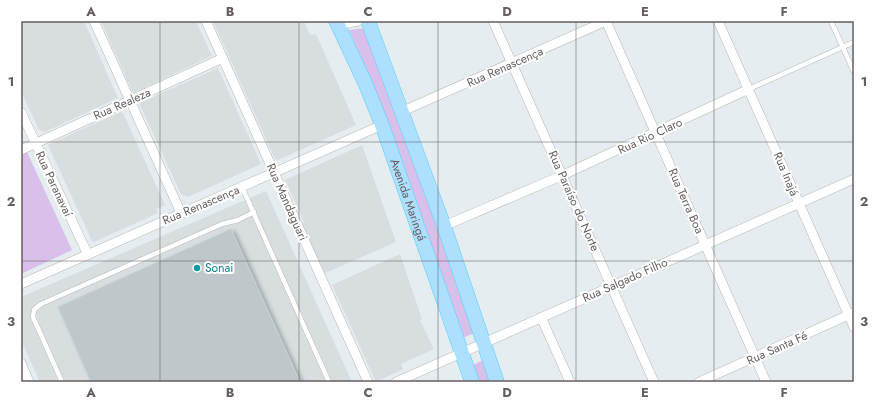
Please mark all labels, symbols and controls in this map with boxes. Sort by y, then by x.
text: A [85,2,96,21]
text: B [226,2,235,21]
text: C [363,2,373,21]
text: D [502,2,512,21]
text: E [641,2,649,21]
text: F [780,2,788,21]
street label: Rua Renascença [464,42,546,92]
text: 1 [8,72,14,91]
text: 1 [861,72,867,91]
street label: Rua Realeza [90,83,154,125]
street label: Rua Rio Claro [615,113,686,159]
street label: Rua Paranavaí [31,148,77,221]
street label: Rua Paraíso do Norte [544,148,604,254]
street label: Rua Inajá [769,149,803,199]
street label: Avenida Maringá [385,156,431,244]
street label: Rua Mandaguari [262,160,312,244]
street label: Rua Terra Boa [664,166,708,237]
street label: Rua Renascença [160,181,242,229]
text: 2 [7,192,15,211]
text: 2 [860,192,868,211]
street label: Rua Salgado Filho [579,253,671,307]
place label: Sonai [205,259,233,277]
marker: Sonai [192,263,202,273]
text: 3 [7,312,15,331]
text: 3 [860,312,868,331]
street label: Rua Santa Fé [744,327,810,369]
text: A [85,383,96,402]
text: B [226,383,235,402]
text: C [363,383,373,402]
text: D [502,383,512,402]
text: E [641,383,649,402]
text: F [780,383,788,402]

